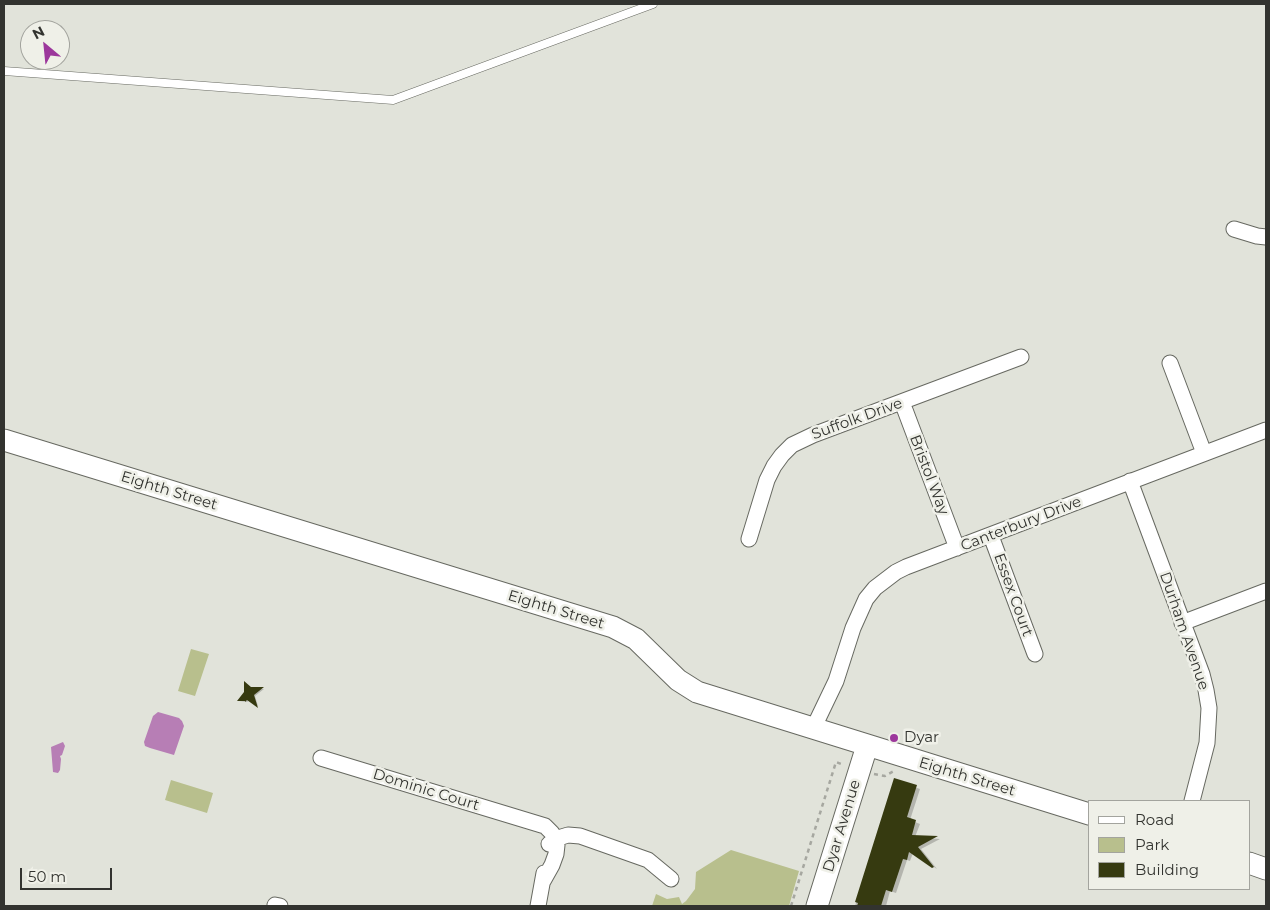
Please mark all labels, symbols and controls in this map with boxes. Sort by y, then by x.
north arrow [20,20,70,70]
text: N [29,22,48,43]
street label: Suffolk Drive [809,394,905,444]
street label: Bristol Way [905,432,953,518]
street label: Eighth Street [119,468,219,514]
street label: Canterbury Drive [958,493,1084,555]
street label: Essex Court [990,551,1036,639]
street label: Durham Avenue [1155,570,1213,692]
street label: Eighth Street [506,587,606,633]
place label: Dyar [904,729,939,747]
marker: Dyar [888,732,900,744]
street label: Eighth Street [917,754,1017,800]
street label: Dominic Court [371,765,481,815]
street label: Dyar Avenue [819,778,865,874]
legend [1088,800,1250,890]
text: Road [1135,810,1174,829]
text: Park [1135,835,1169,854]
scale bar [22,858,115,890]
text: Building [1135,860,1199,879]
text: 50 m [28,867,66,886]

